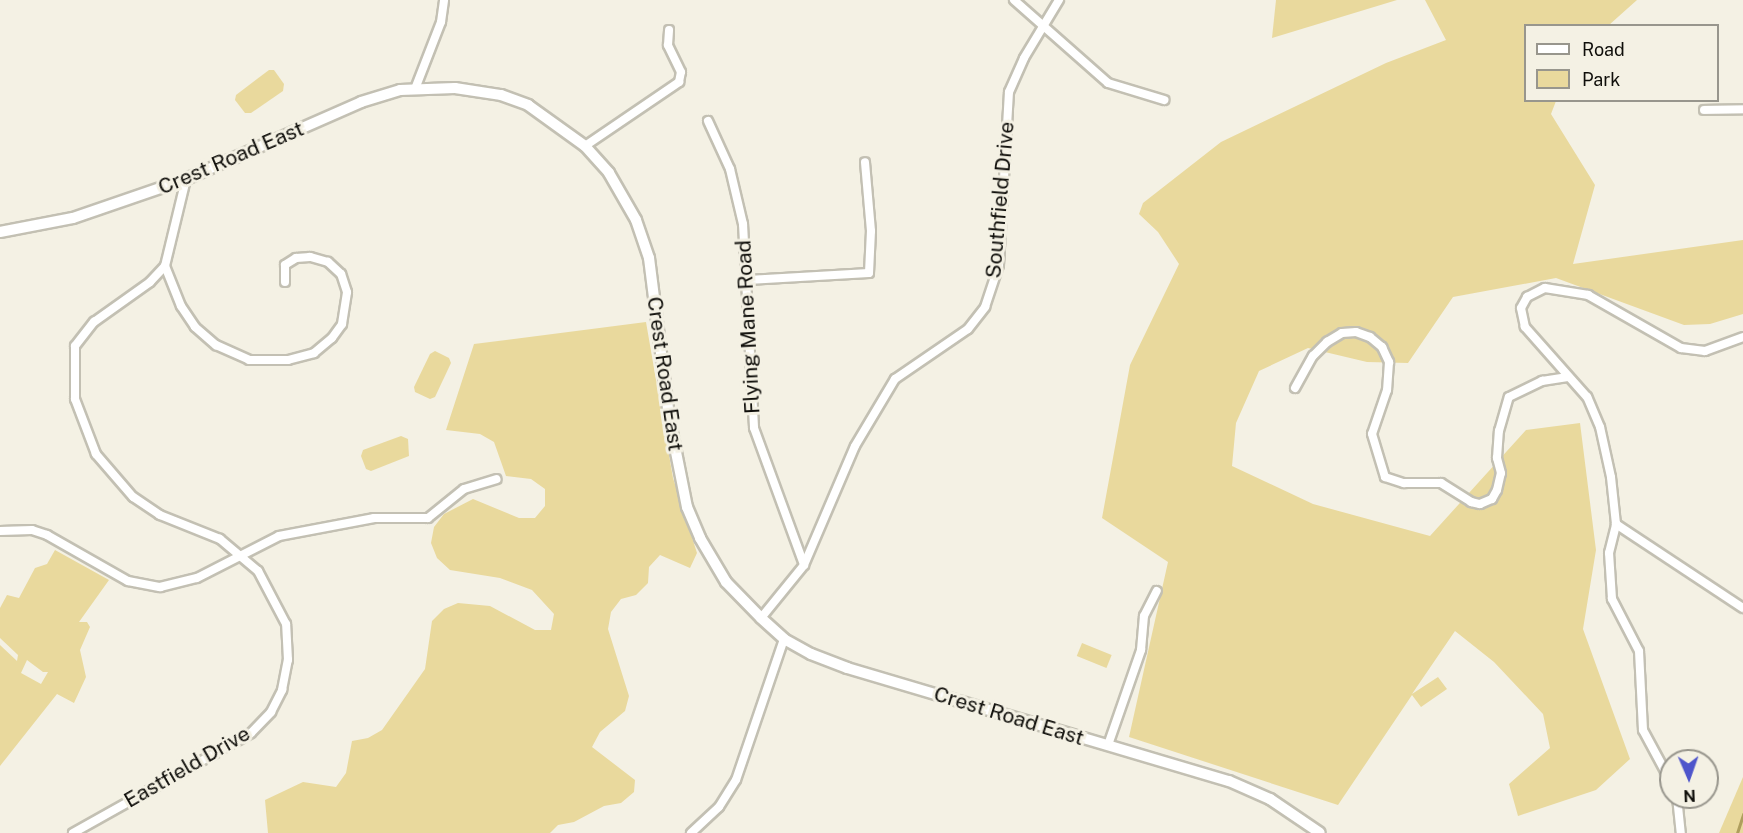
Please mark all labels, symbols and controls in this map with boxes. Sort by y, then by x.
legend [1524,24,1719,102]
text: Road [1582,39,1625,60]
text: Park [1582,69,1620,90]
street label: Crest Road East [154,116,308,200]
street label: Southfield Drive [981,121,1019,279]
street label: Flying Mane Road [731,239,765,415]
street label: Crest Road East [642,295,688,453]
street label: Crest Road East [931,681,1087,751]
street label: Eastfield Drive [120,721,254,813]
north arrow [1659,749,1719,809]
text: N [1683,786,1696,805]

